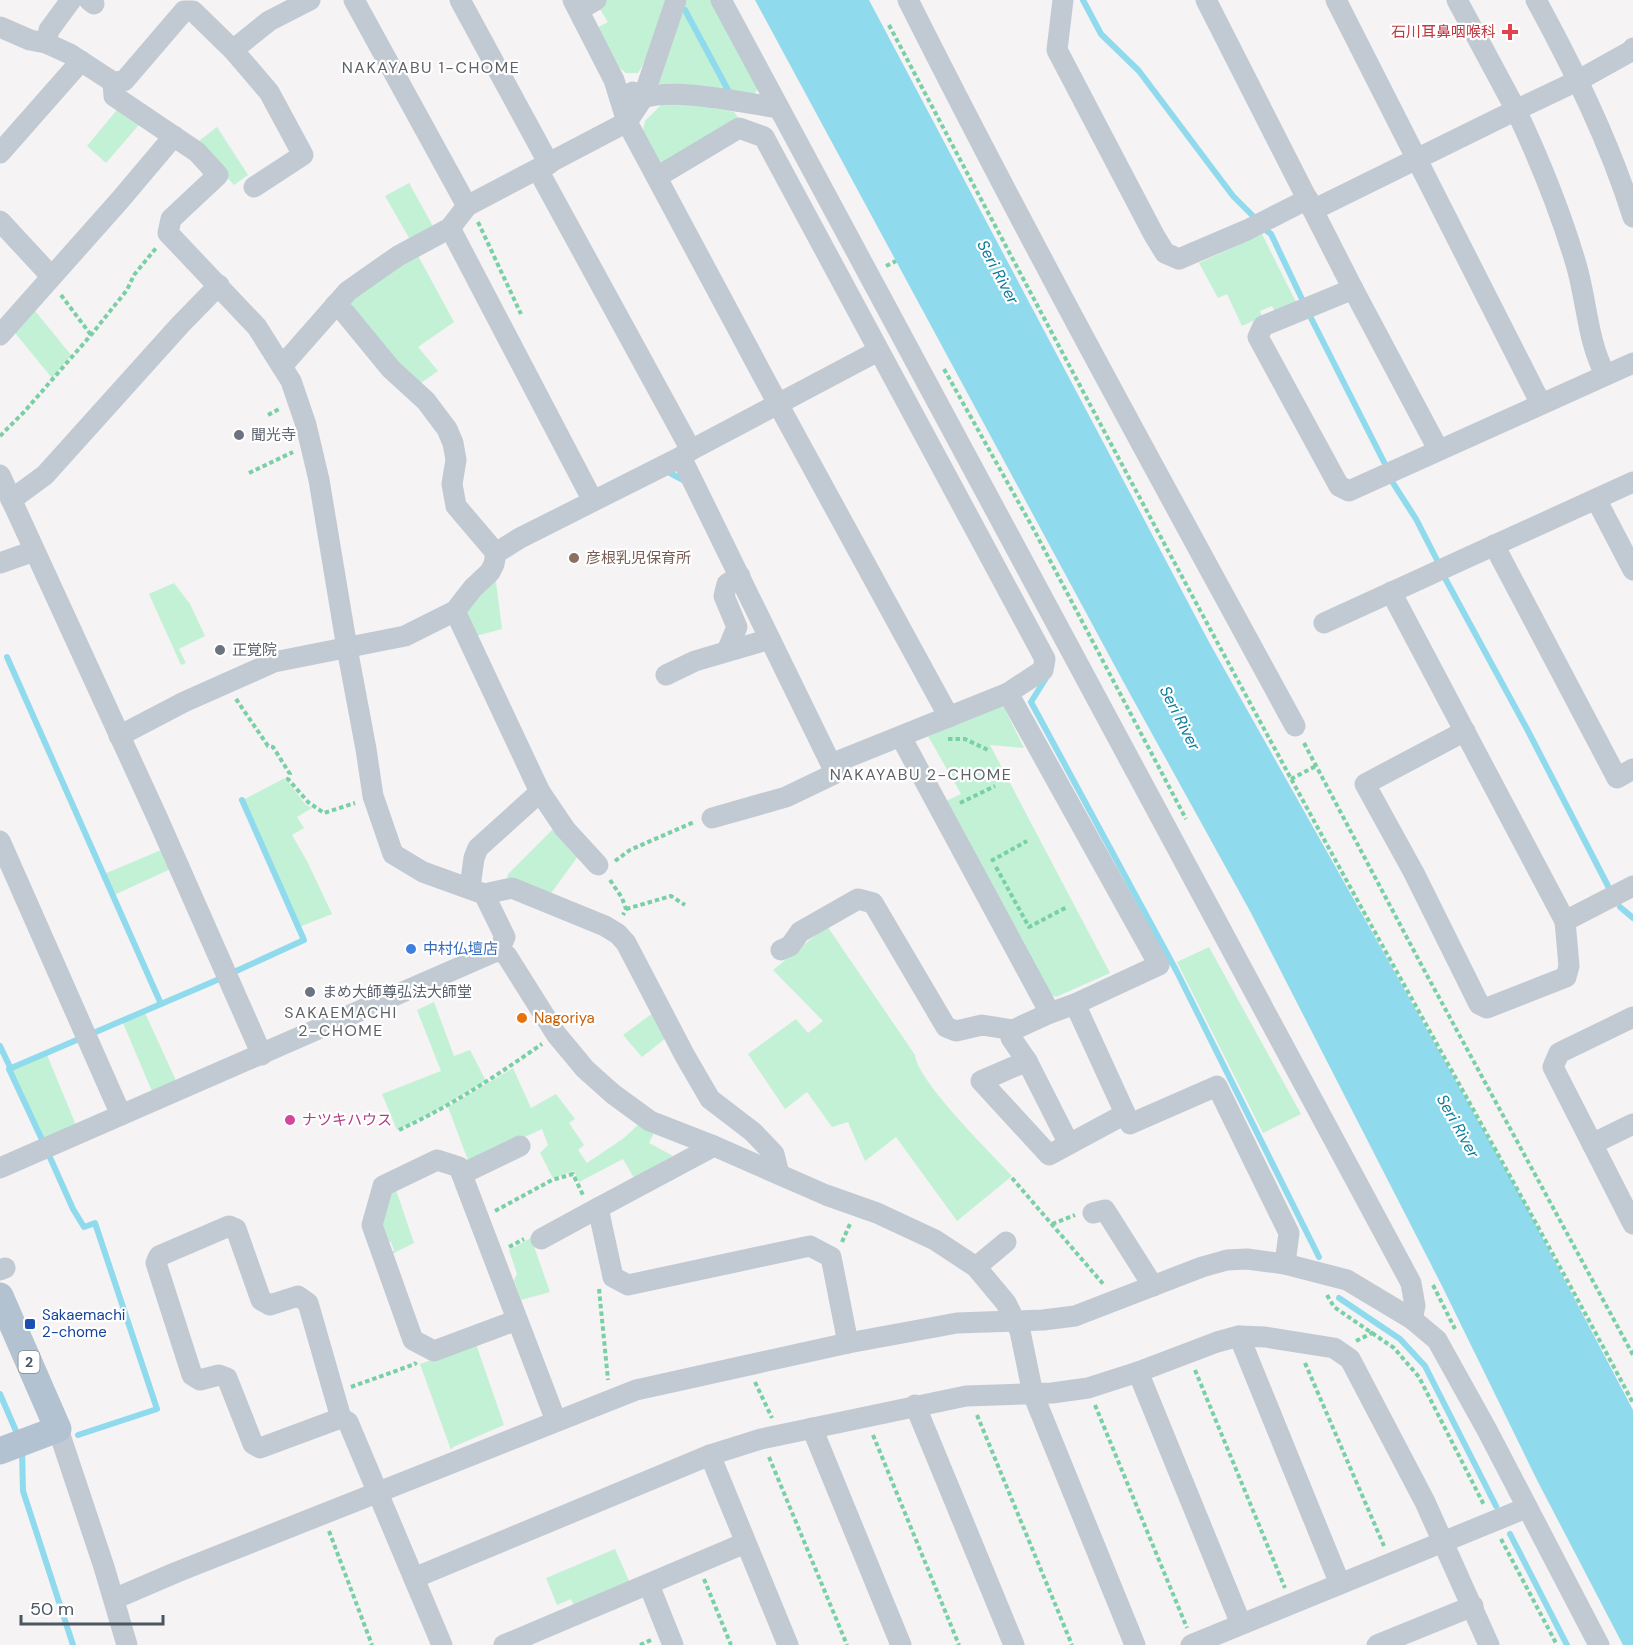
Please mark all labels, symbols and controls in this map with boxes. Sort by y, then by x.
place label: 石川耳鼻咽喉科 [1391,22,1496,42]
marker: 石川耳鼻咽喉科 [1501,23,1519,41]
district label: NAKAYABU 1-CHOME [342,57,520,78]
water label: Seri River [972,236,1024,309]
place label: 聞光寺 [251,425,296,445]
marker: 聞光寺 [232,428,246,442]
place label: 彦根乳児保育所 [586,548,691,568]
marker: 彦根乳児保育所 [567,551,581,565]
place label: 正覚院 [232,640,277,660]
marker: 正覚院 [213,643,227,657]
water label: Seri River [1155,682,1206,755]
district label: NAKAYABU 2-CHOME [830,764,1012,785]
place label: 中村仏壇店 [423,939,498,959]
marker: 中村仏壇店 [404,942,418,956]
place label: まめ大師尊弘法大師堂 [322,982,472,1002]
marker: まめ大師尊弘法大師堂 [303,985,317,999]
district label: SAKAEMACHI 2-CHOME [284,1002,398,1041]
place label: Nagoriya [534,1008,595,1028]
marker: Nagoriya [515,1011,529,1025]
water label: Seri River [1432,1090,1485,1162]
place label: ナツキハウス [302,1110,392,1130]
marker: ナツキハウス [283,1113,297,1127]
place label: Sakaemachi 2-chome [42,1305,125,1342]
marker: Sakaemachi 2-chome [23,1317,37,1331]
road number: 2 [18,1351,40,1373]
scale bar [21,1588,164,1626]
text: 50 m [30,1597,74,1621]

